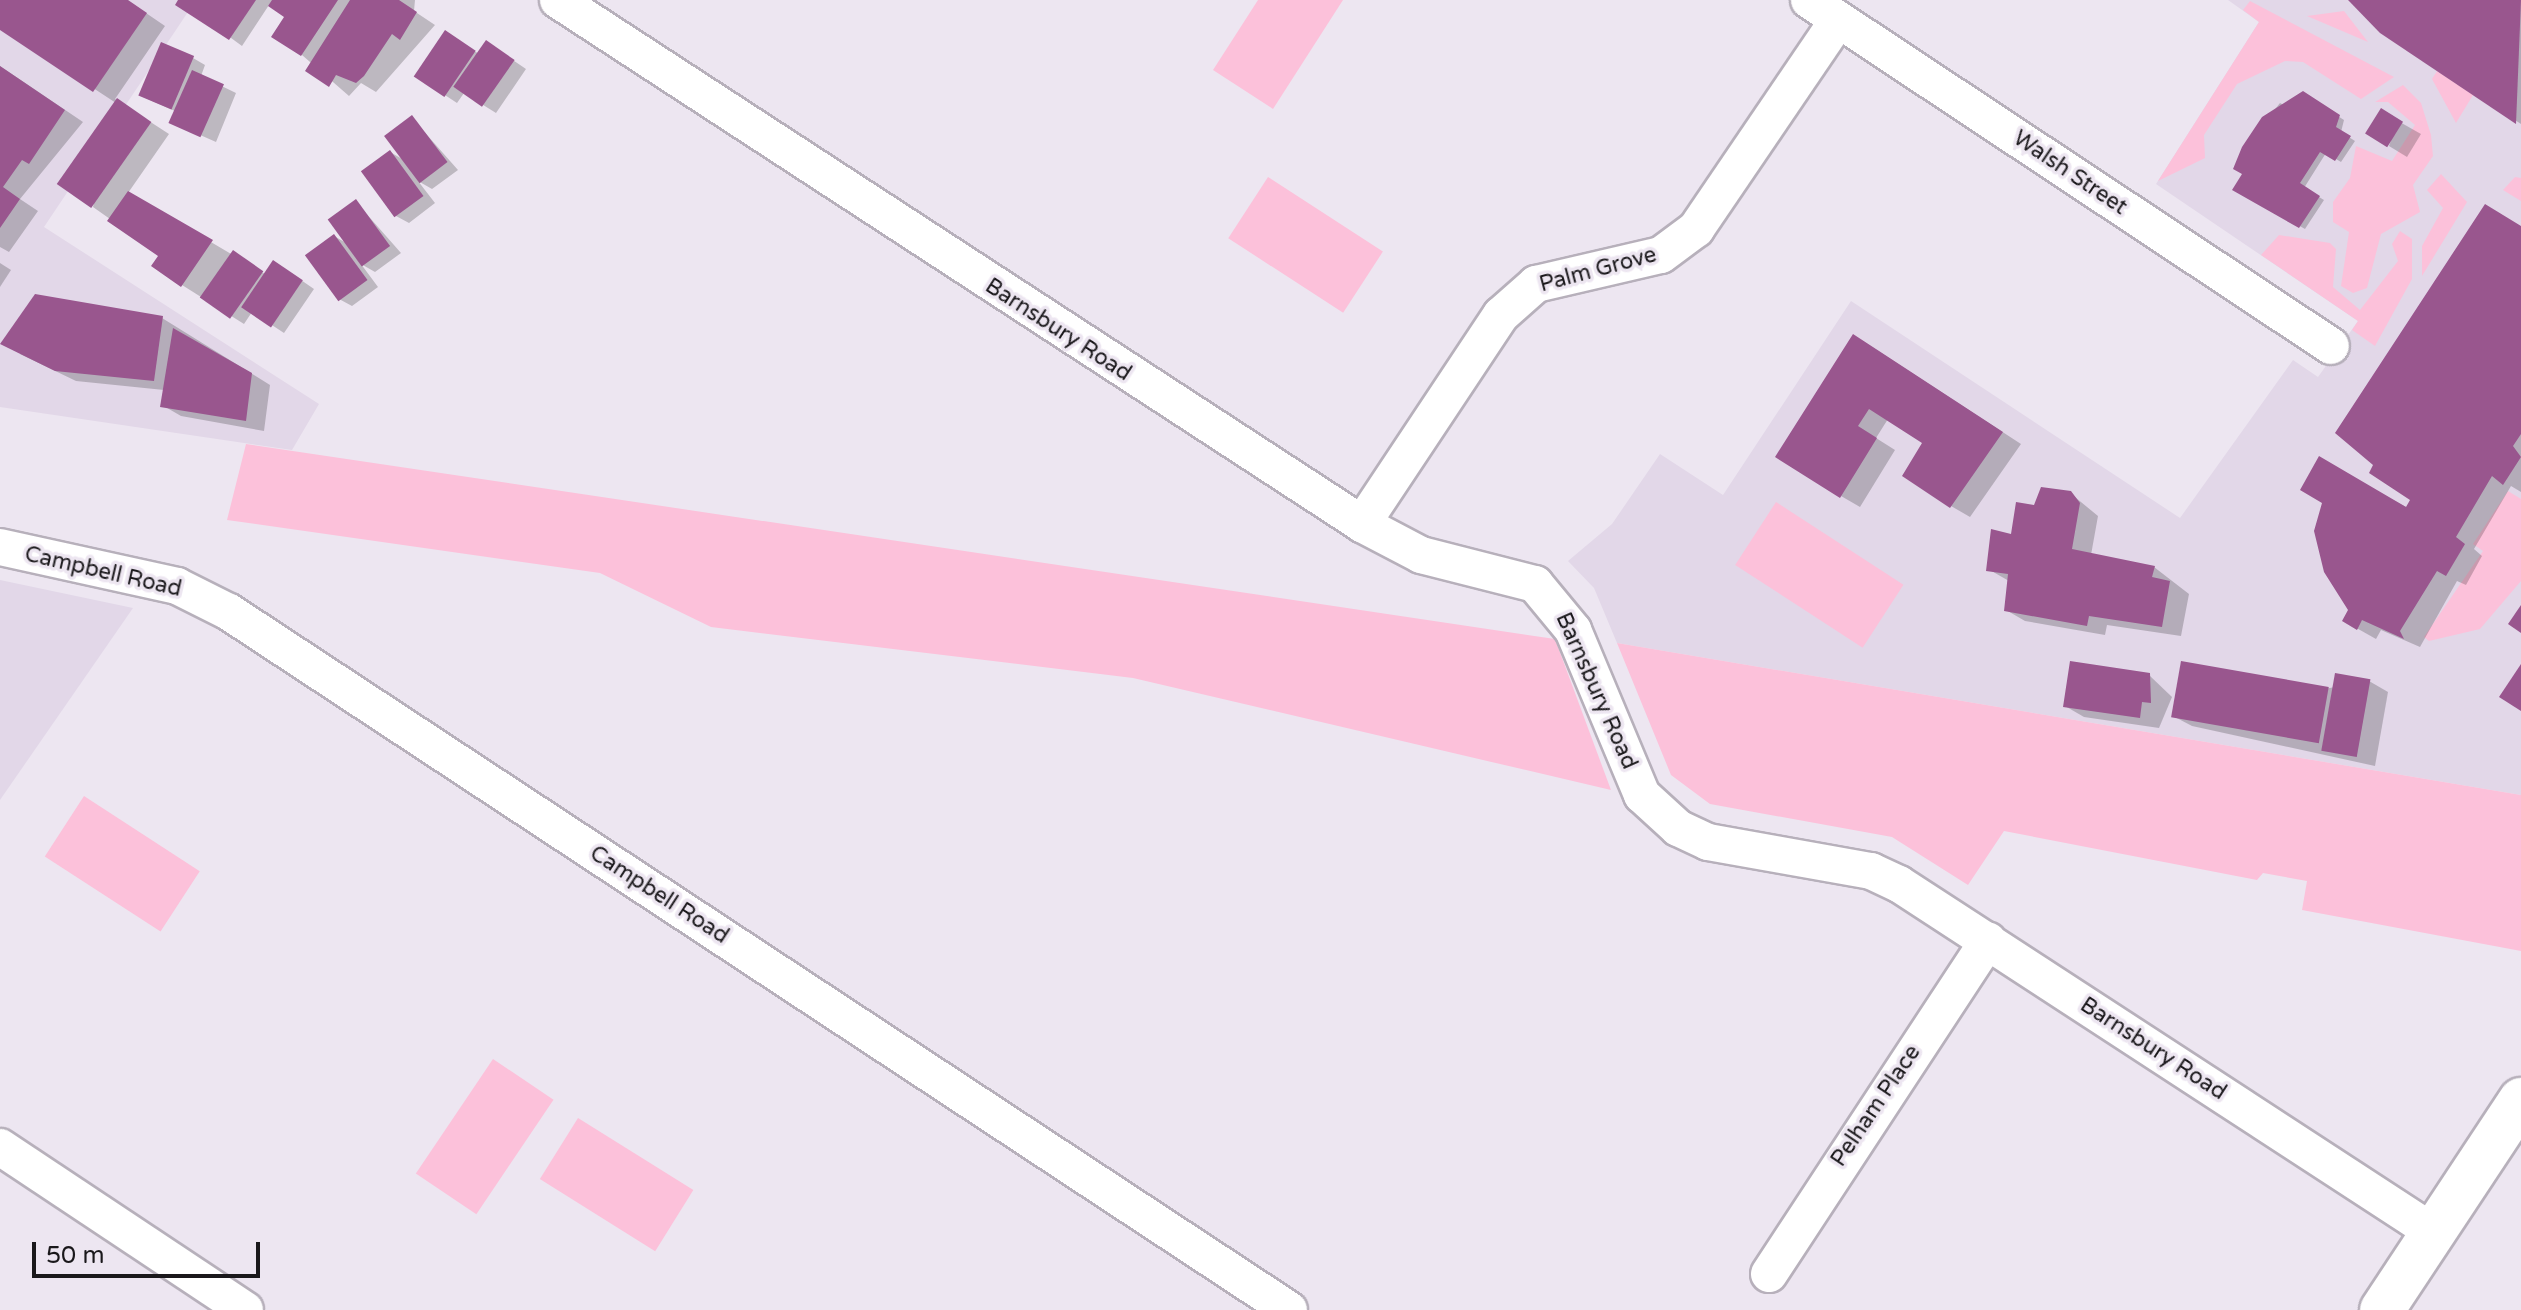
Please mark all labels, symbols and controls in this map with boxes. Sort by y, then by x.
street label: Walsh Street [2008,125,2132,221]
street label: Palm Grove [1537,242,1659,298]
street label: Barnsbury Road [980,273,1136,387]
street label: Campbell Road [22,541,184,603]
street label: Barnsbury Road [1550,609,1642,773]
street label: Campbell Road [585,840,733,950]
street label: Barnsbury Road [2075,992,2231,1106]
street label: Pelham Place [1826,1040,1926,1172]
scale bar [36,1226,264,1276]
text: 50 m [46,1241,104,1270]

